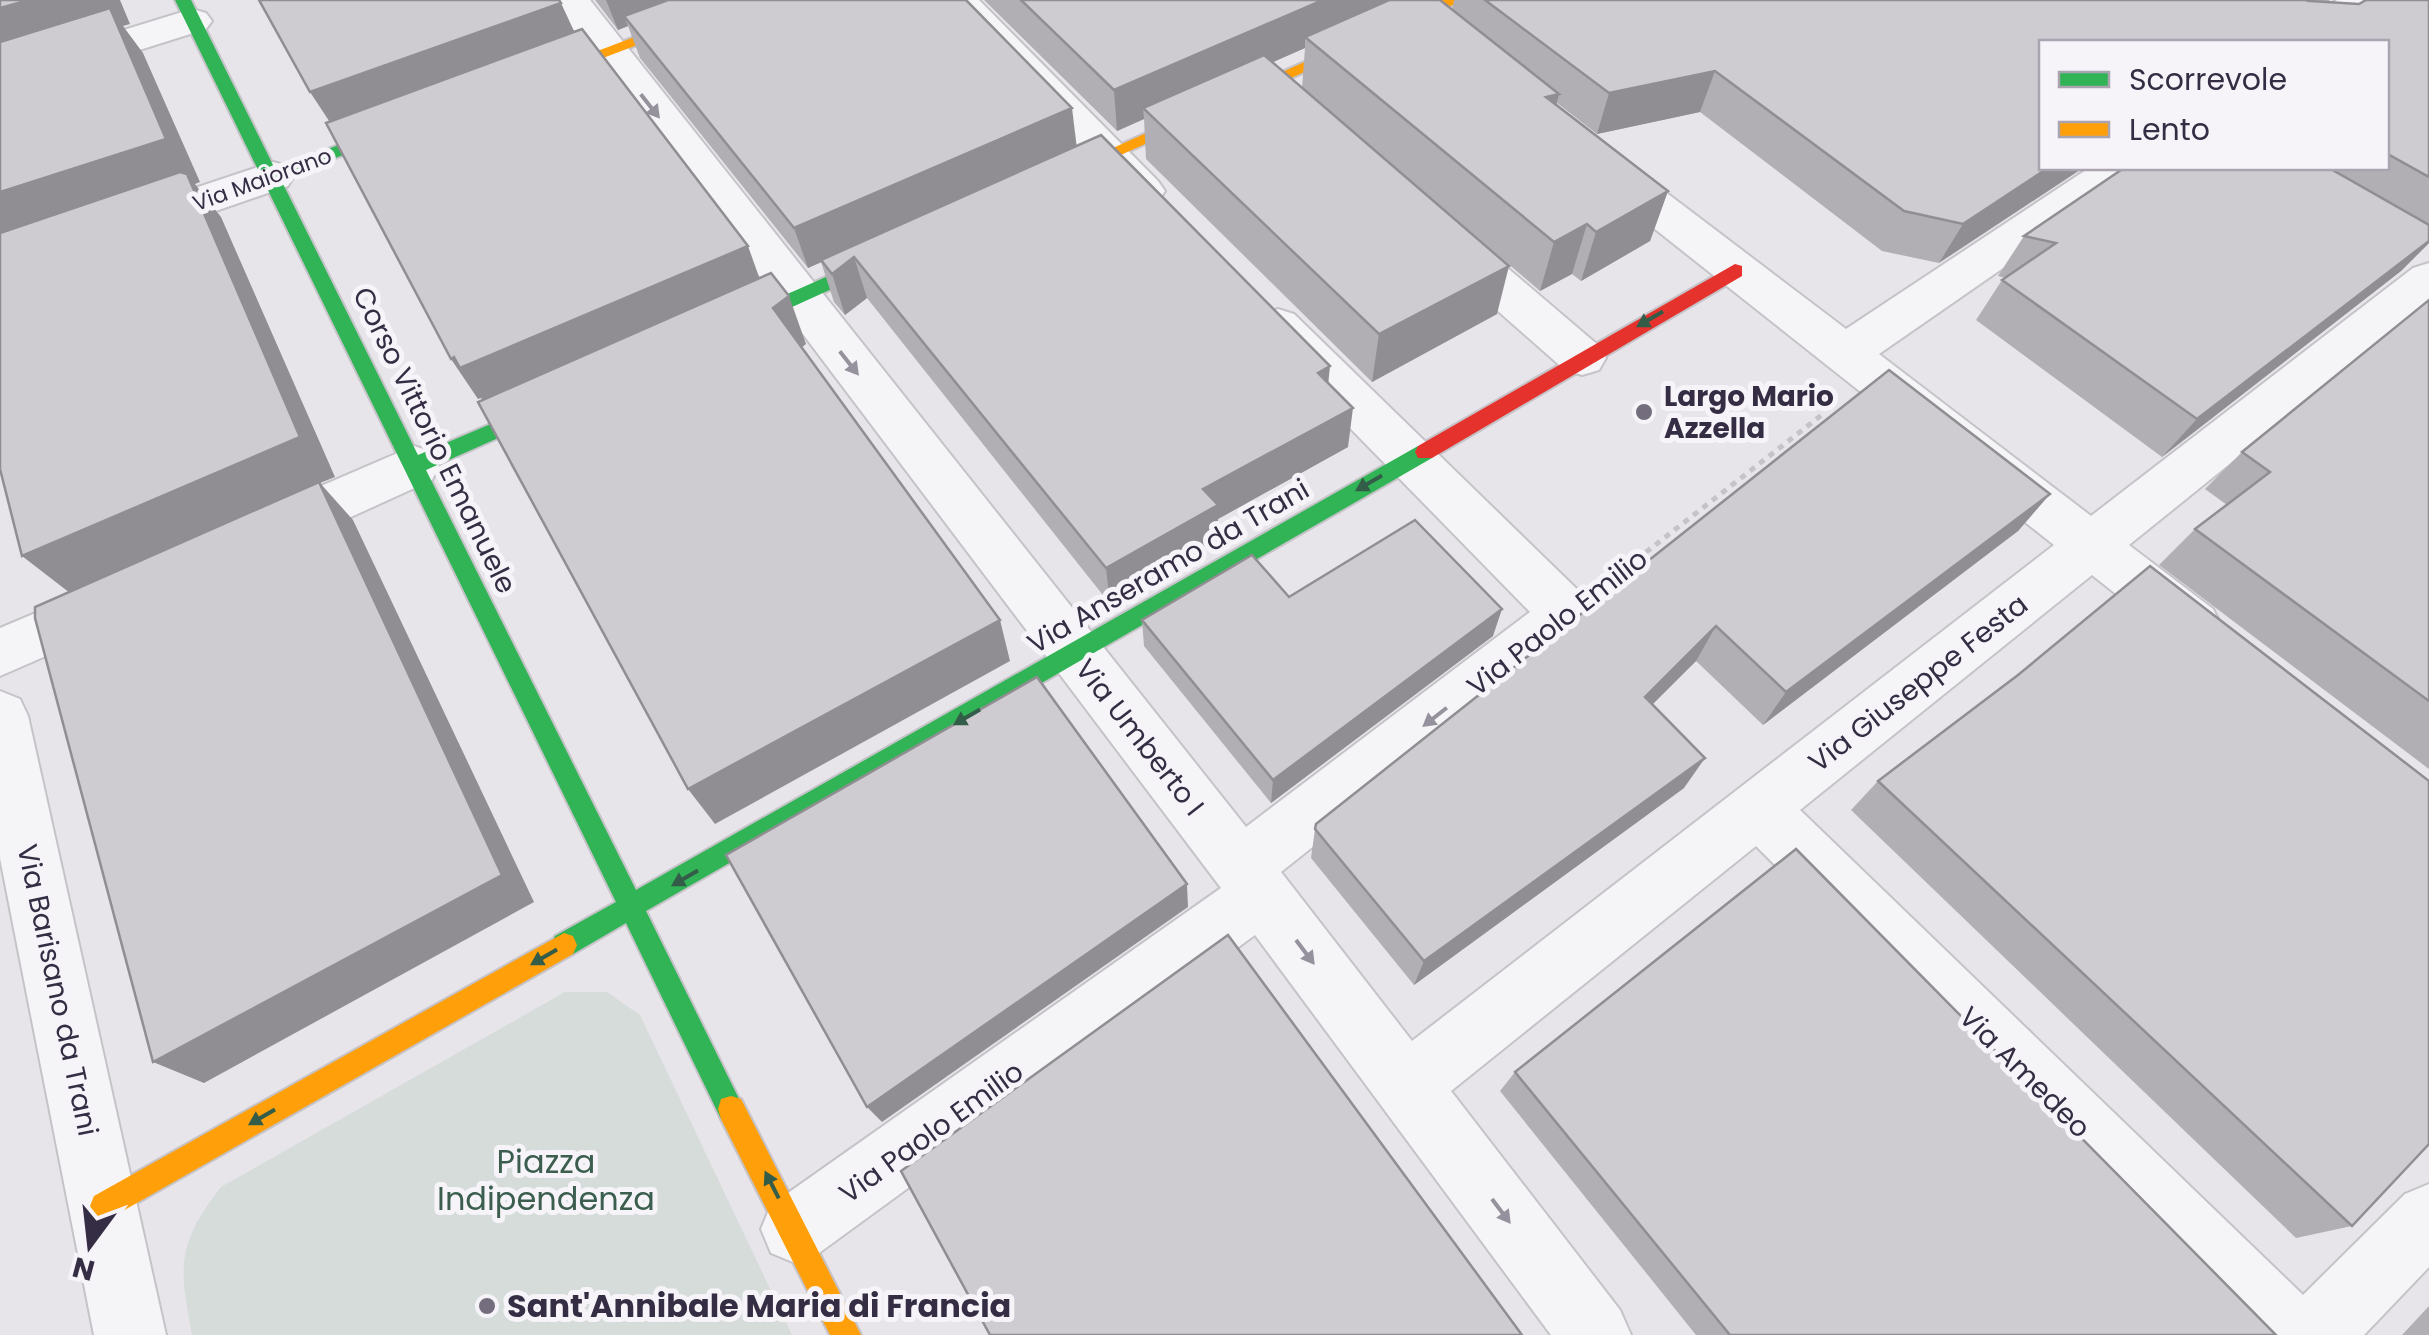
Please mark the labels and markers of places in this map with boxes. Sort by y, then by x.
place label: Largo Mario Azzella [1664,377,1834,448]
marker: Largo Mario Azzella [1633,401,1655,423]
place label: Sant'Annibale Maria di Francia [507,1283,1011,1328]
marker: Sant'Annibale Maria di Francia [476,1295,498,1317]

